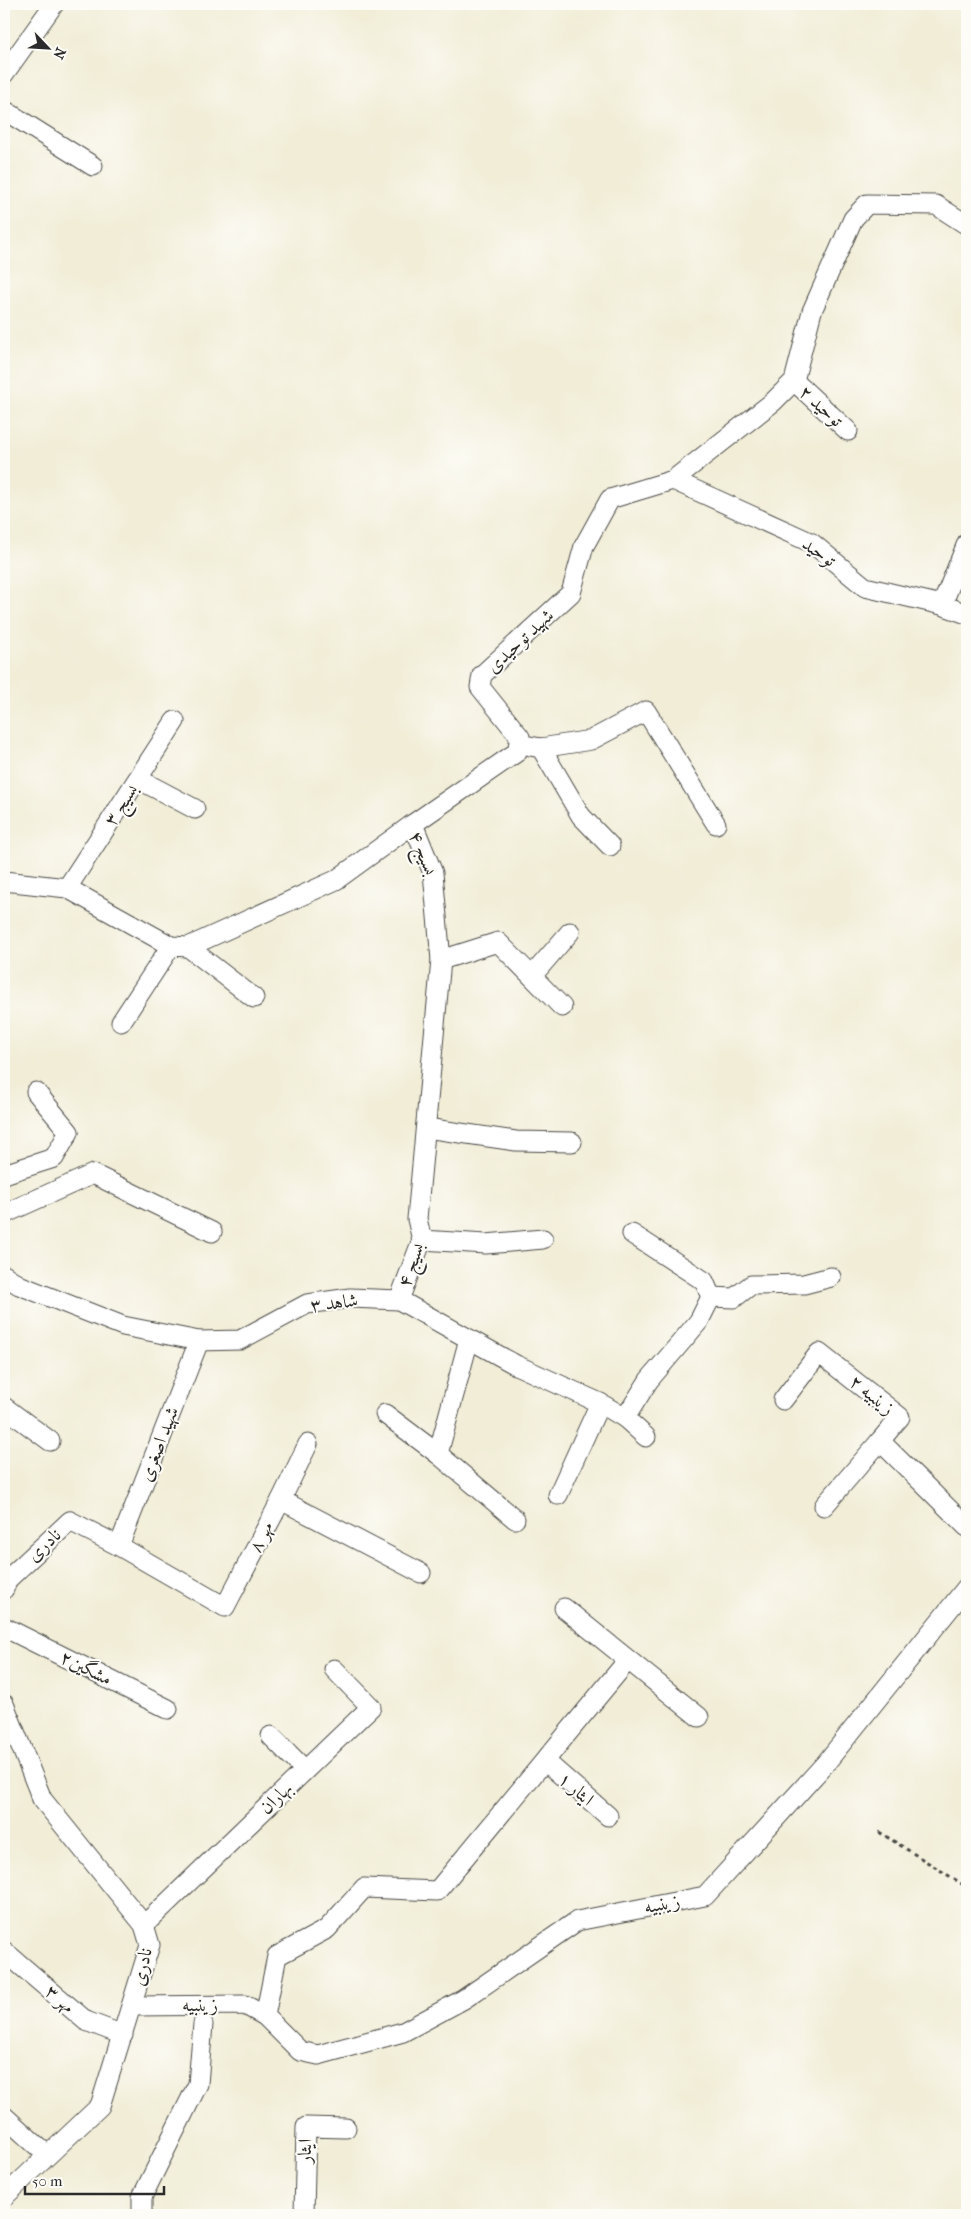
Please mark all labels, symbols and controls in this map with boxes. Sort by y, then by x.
north arrow [22,22,72,72]
text: N [49,45,69,62]
street label: توحید ۲ [794,381,848,432]
street label: توحید [797,533,840,572]
street label: شهید توحیدی [482,604,559,678]
street label: بسیج ۳ [99,779,148,833]
street label: بسیج ۴ [399,828,442,881]
street label: بسیج ۴ [393,1239,435,1292]
street label: شاهد ۳ [309,1289,359,1317]
street label: زینبیه ۲ [845,1370,899,1420]
street label: شهید اصغری [135,1404,184,1485]
street label: مهر ۸ [244,1518,279,1557]
street label: نادری [22,1524,66,1566]
street label: مشگین۲ [56,1644,116,1690]
street label: ایثار ۱ [554,1768,598,1810]
street label: بهاران [255,1777,298,1819]
street label: زینبیه [642,1890,682,1918]
street label: نادری [127,1946,157,1988]
street label: مهر ۳ [40,1980,79,2018]
street label: زینبیه [182,1994,218,2016]
street label: ایثار [294,2138,316,2166]
scale bar [25,2164,164,2196]
text: 50 m [32,2172,63,2190]

